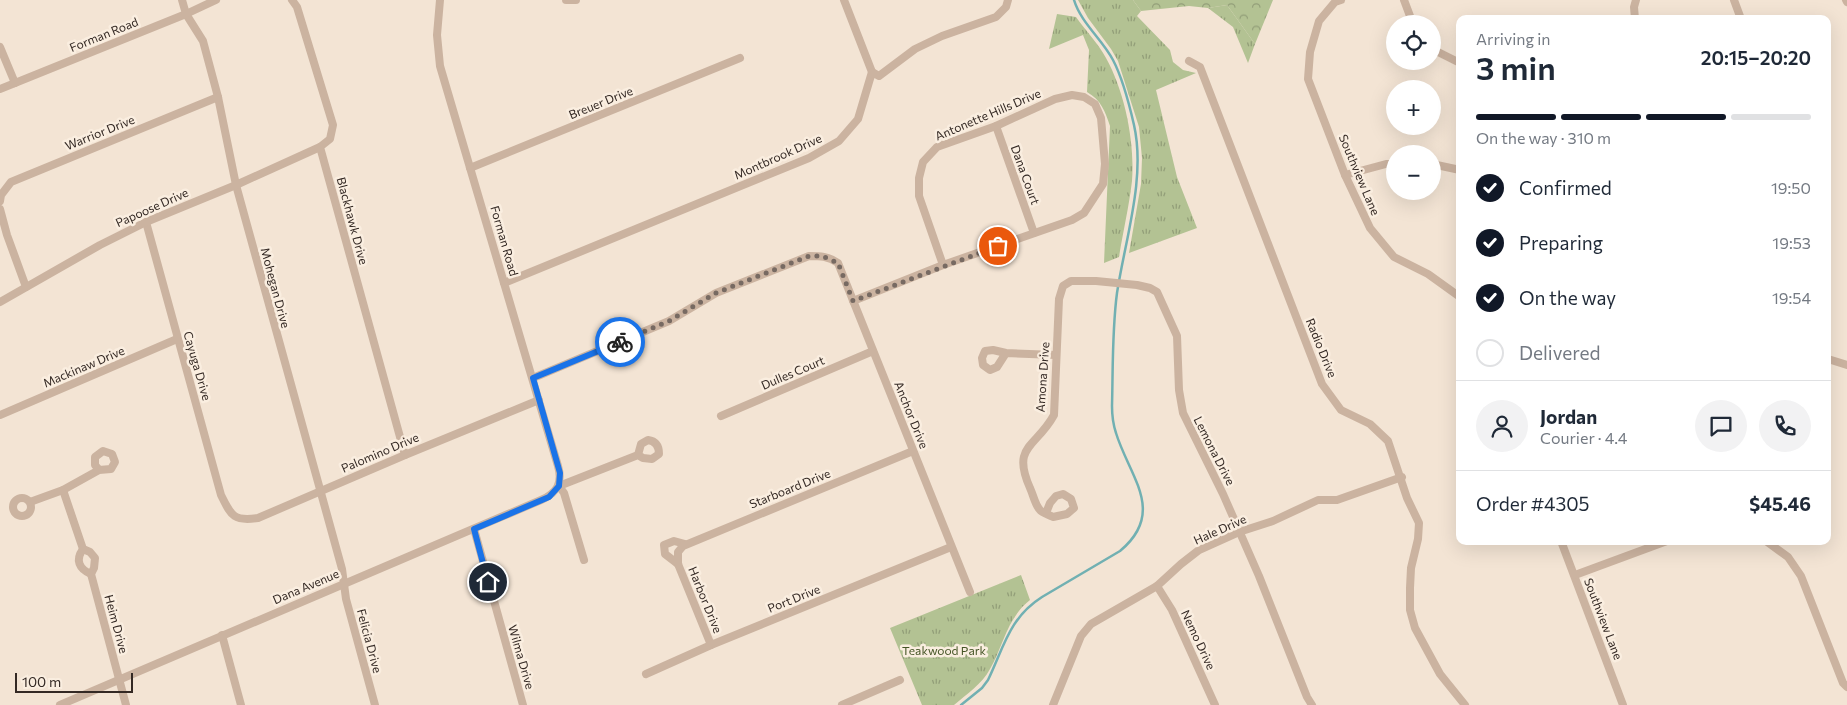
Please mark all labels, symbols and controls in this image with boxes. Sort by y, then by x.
street label: Forman Road [67,14,140,54]
map controls [1386,15,1441,200]
button: locate [1386,15,1441,70]
text: Arriving in [1476,29,1550,48]
text: 20:15–20:20 [1701,46,1811,69]
text: 3 min [1476,47,1556,87]
button: + [1386,80,1441,135]
street label: Breuer Drive [567,83,635,121]
street label: Antonette Hills Drive [933,85,1043,143]
street label: Warrior Drive [63,112,136,152]
text: On the way · 310 m [1476,128,1611,147]
street label: Montbrook Drive [732,131,823,182]
street label: Southview Lane [1337,132,1383,217]
street label: Dana Court [1009,143,1043,206]
button: − [1386,145,1441,200]
icon: check [1476,174,1504,202]
street label: Blackhawk Drive [335,176,371,266]
text: Confirmed [1519,176,1612,199]
text: 19:50 [1771,178,1811,197]
street label: Papoose Drive [113,185,190,229]
street label: Forman Road [488,204,522,278]
pin [977,225,1019,267]
icon: check [1476,229,1504,257]
text: Preparing [1519,231,1603,254]
icon: bag [984,232,1012,260]
text: 19:53 [1772,233,1811,252]
street label: Mohegan Drive [259,246,293,329]
icon: check [1476,284,1504,312]
text: On the way [1519,286,1616,309]
text: 19:54 [1772,288,1811,307]
street label: Radio Drive [1304,316,1340,379]
courier [595,317,645,367]
icon: bike [606,328,634,356]
street label: Cayuga Drive [181,330,215,402]
street label: Amona Drive [1033,341,1051,413]
text: Delivered [1519,341,1600,364]
street label: Mackinaw Drive [41,343,126,390]
street label: Dulles Court [759,352,826,392]
street label: Anchor Drive [892,379,932,450]
button: person [1476,400,1528,452]
button: chat [1695,400,1747,452]
button: phone [1759,400,1811,452]
text: Jordan [1540,405,1597,428]
street label: Lemona Drive [1192,414,1238,487]
text: Courier · 4.4 [1540,428,1627,447]
street label: Palomino Drive [339,429,421,475]
street label: Starboard Drive [747,465,832,511]
text: Order #4305 [1476,492,1590,515]
text: $45.46 [1749,492,1811,515]
street label: Hale Drive [1191,511,1248,547]
pin [467,561,509,603]
street label: Harbor Drive [686,564,726,635]
street label: Dana Avenue [270,566,341,606]
icon: home [474,568,502,596]
street label: Southview Lane [1582,576,1626,661]
street label: Port Drive [765,581,822,615]
street label: Heim Drive [102,593,132,655]
street label: Felicia Drive [355,607,385,674]
street label: Nemo Drive [1179,607,1219,672]
street label: Wilma Drive [506,623,538,691]
park label: Teakwood Park [902,643,986,657]
scale bar [15,670,132,693]
text: 100 m [22,673,61,690]

